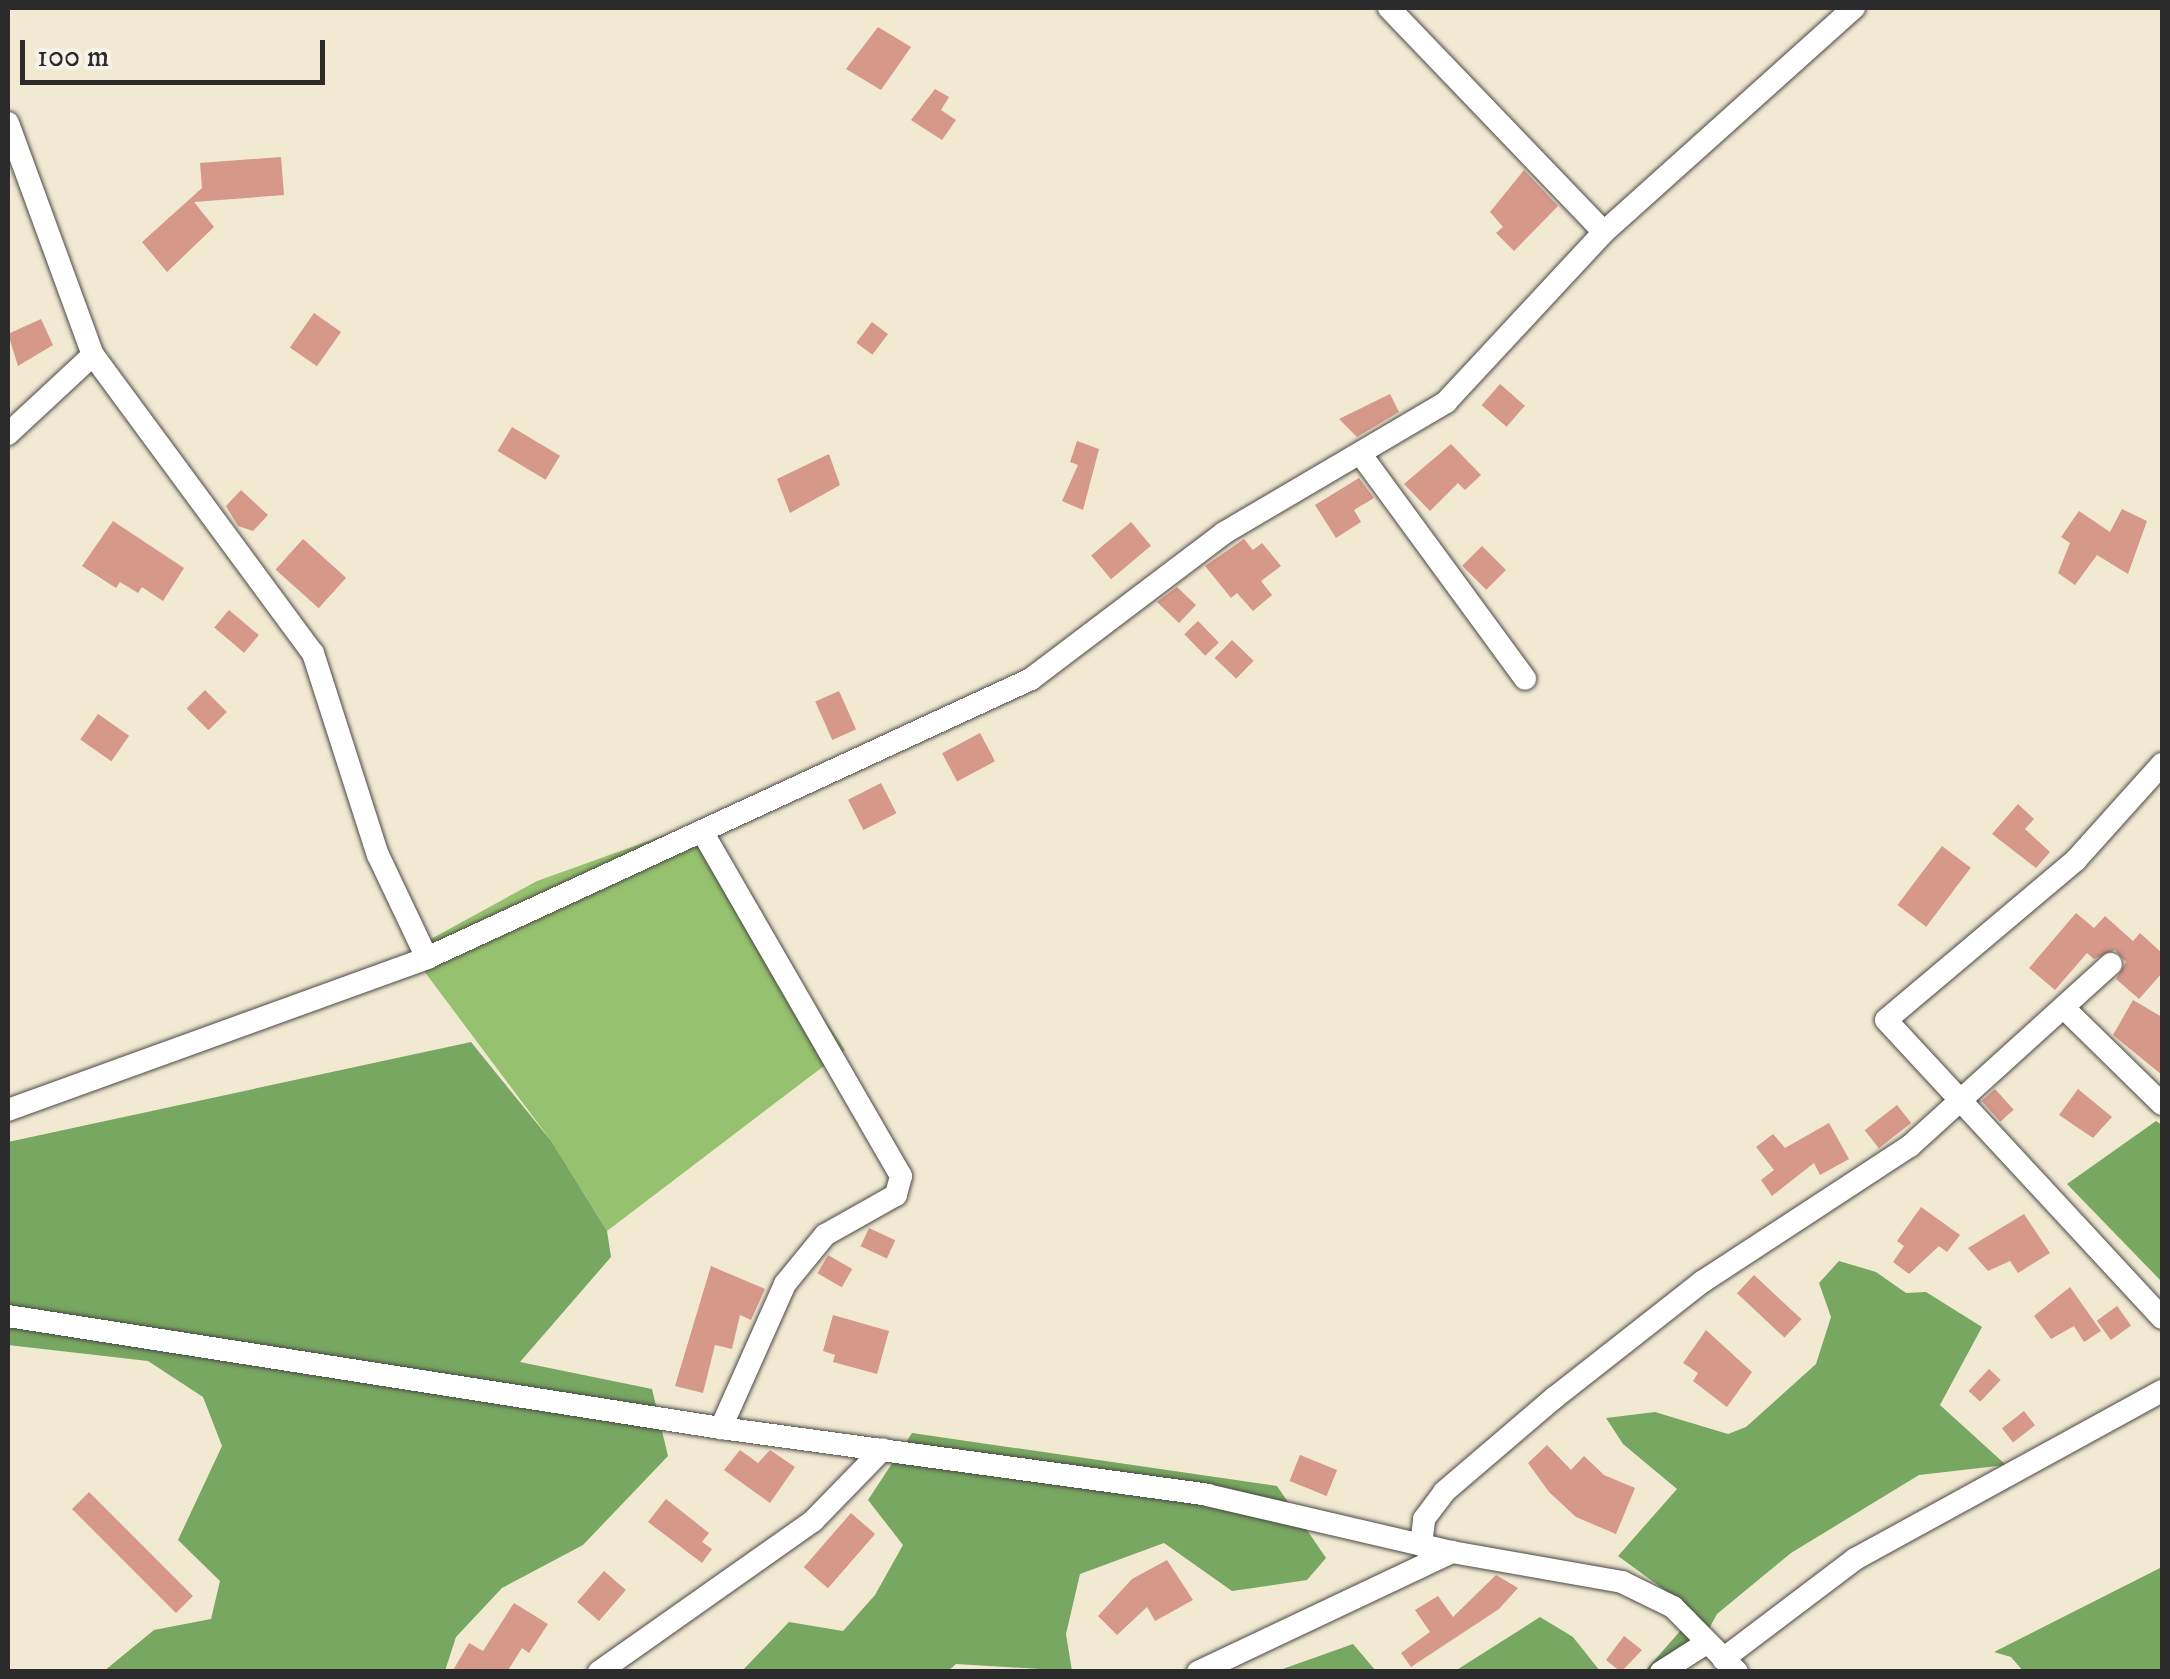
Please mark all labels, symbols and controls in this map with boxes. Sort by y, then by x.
scale bar [25,20,330,82]
text: 100 m [37,39,109,76]

